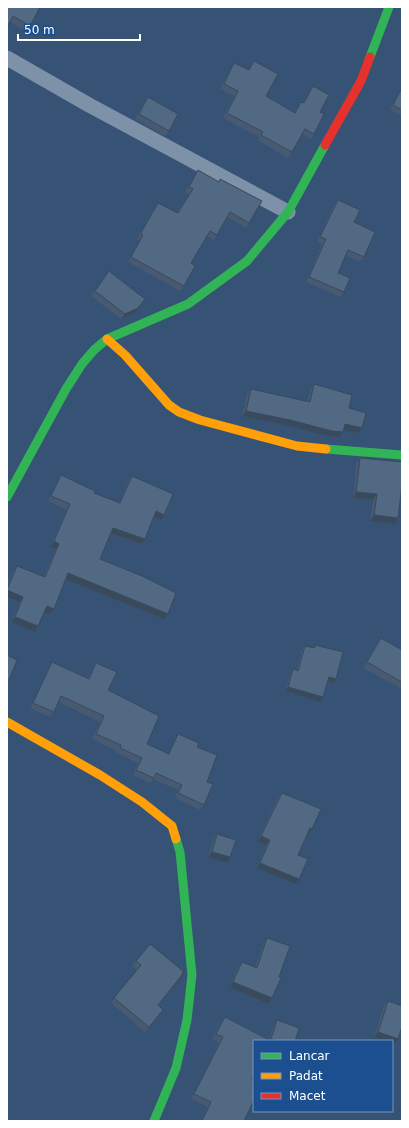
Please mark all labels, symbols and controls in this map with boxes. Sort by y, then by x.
scale bar [18,16,140,42]
text: 50 m [24,23,55,37]
legend [253,1040,393,1112]
text: Lancar [289,1049,330,1063]
text: Padat [289,1069,323,1083]
text: Macet [289,1089,326,1103]

